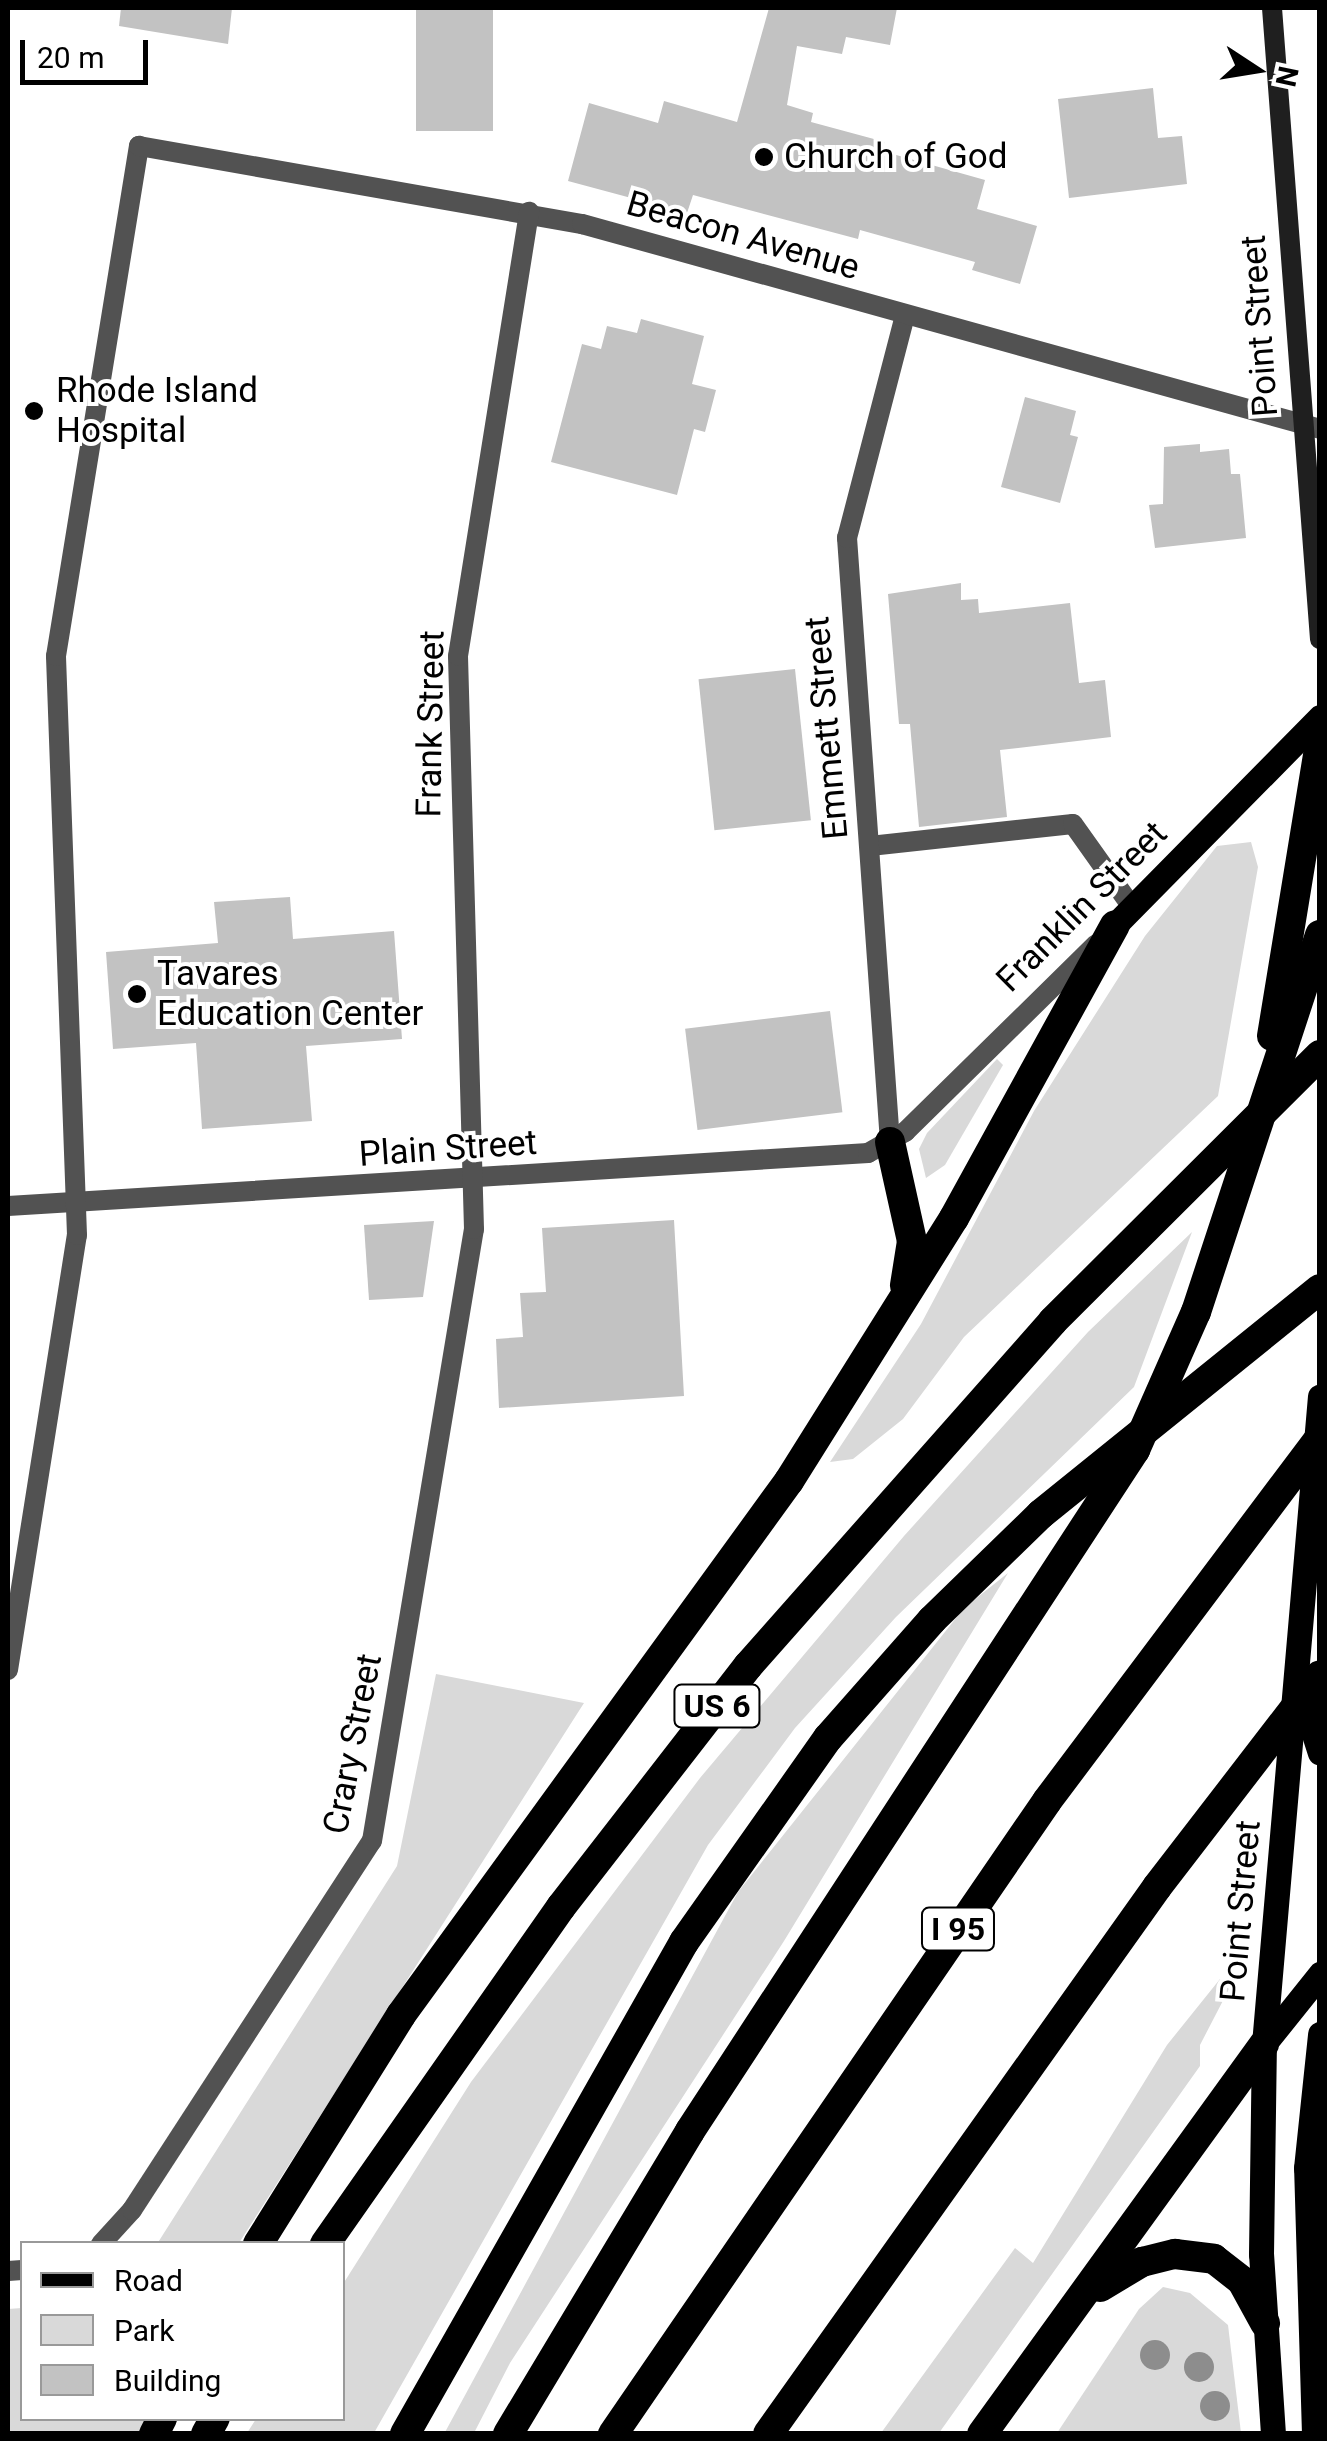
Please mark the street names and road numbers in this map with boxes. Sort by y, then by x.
street label: Beacon Avenue [622,183,864,289]
street label: Point Street [1233,234,1287,418]
street label: Emmett Street [796,615,858,841]
street label: Frank Street [408,630,454,818]
street label: Franklin Street [988,813,1176,1001]
street label: Plain Street [358,1122,538,1176]
street label: Crary Street [315,1650,391,1838]
road number: US 6 [672,1679,762,1733]
street label: Point Street [1212,1818,1270,2004]
road number: I 95 [920,1902,996,1956]

